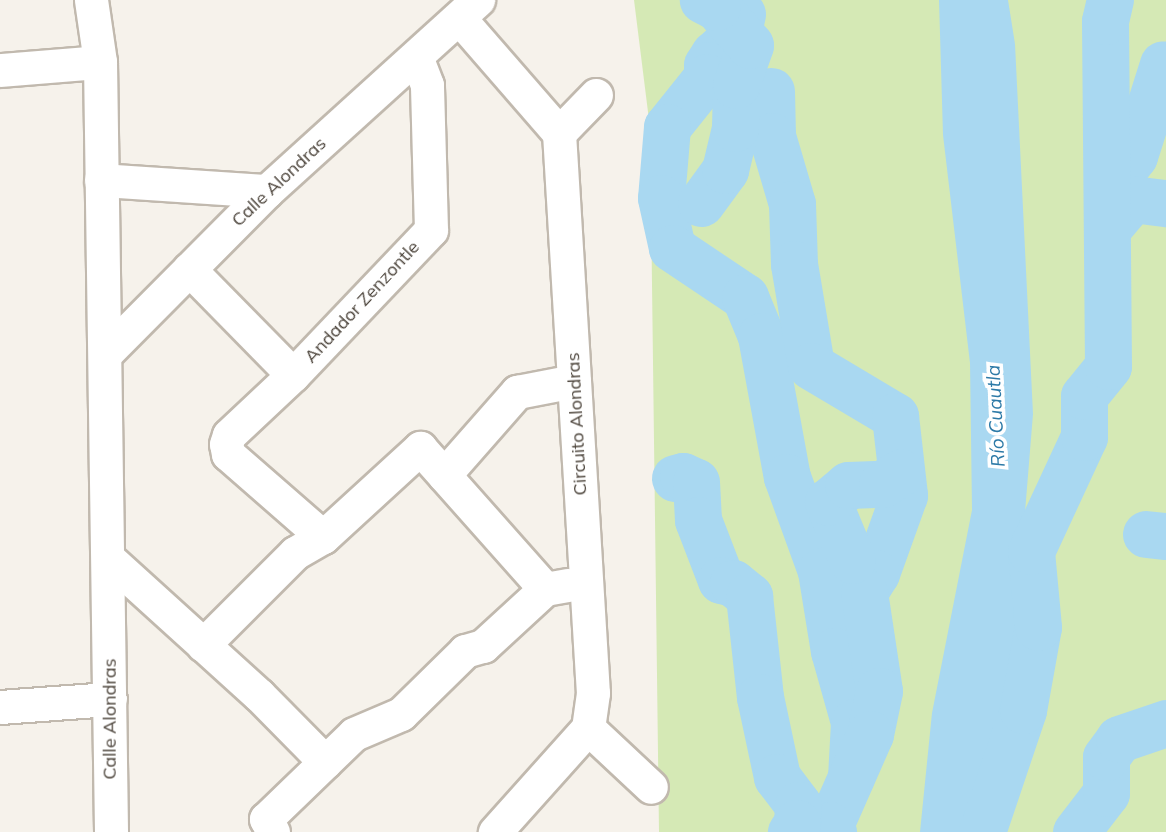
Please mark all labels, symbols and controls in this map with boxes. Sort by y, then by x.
street label: Calle Alondras [227,133,331,231]
street label: Andador Zenzontle [300,237,424,367]
street label: Circuito Alondras [562,352,592,496]
water label: Río Cuautla [982,364,1010,468]
street label: Calle Alondras [99,658,121,780]

